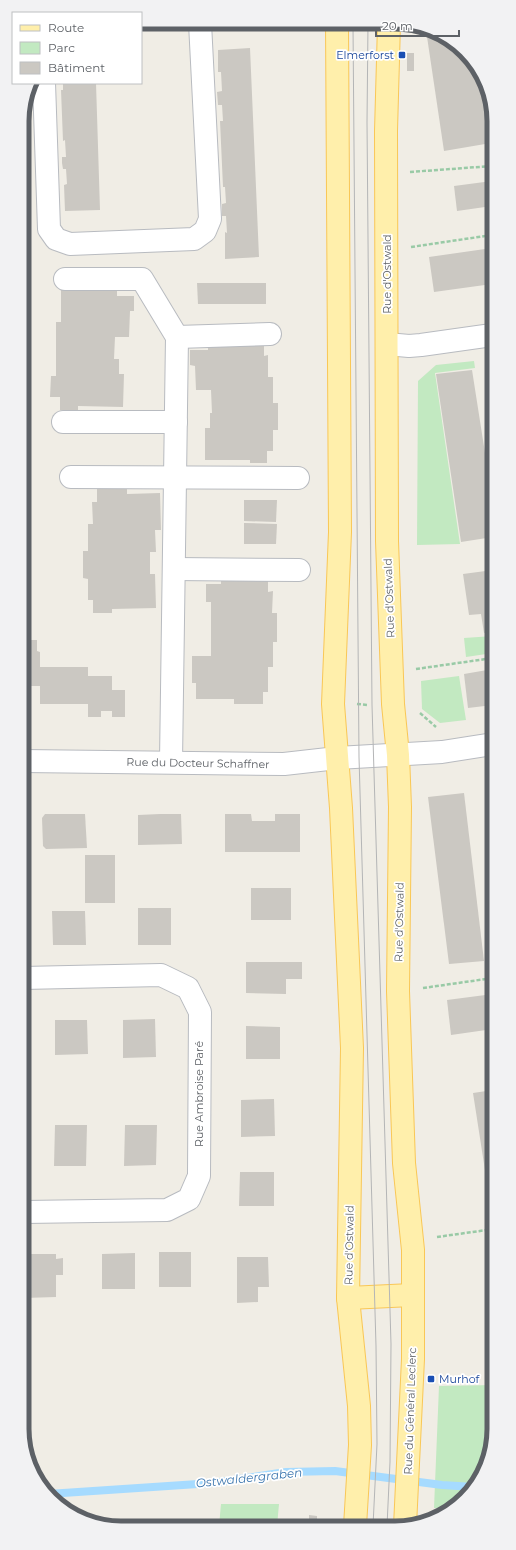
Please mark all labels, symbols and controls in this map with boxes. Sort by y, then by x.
legend [12,12,142,84]
scale bar [376,12,459,38]
text: 20 m [382,18,413,33]
text: Route [48,20,84,35]
text: Parc [48,40,75,55]
place label: Elmerforst [336,48,395,62]
marker: Elmerforst [397,50,407,60]
text: Bâtiment [48,60,105,75]
street label: Rue d'Ostwald [380,234,394,314]
street label: Rue d'Ostwald [381,558,397,638]
street label: Rue du Docteur Schaffner [126,755,270,771]
street label: Rue d'Ostwald [391,882,407,962]
street label: Rue Ambroise Paré [192,1041,206,1147]
street label: Rue d'Ostwald [341,1205,357,1285]
street label: Rue du Général Leclerc [401,1347,419,1475]
place label: Murhof [439,1372,481,1386]
marker: Murhof [426,1374,436,1384]
water label: Ostwaldergraben [195,1464,303,1491]

